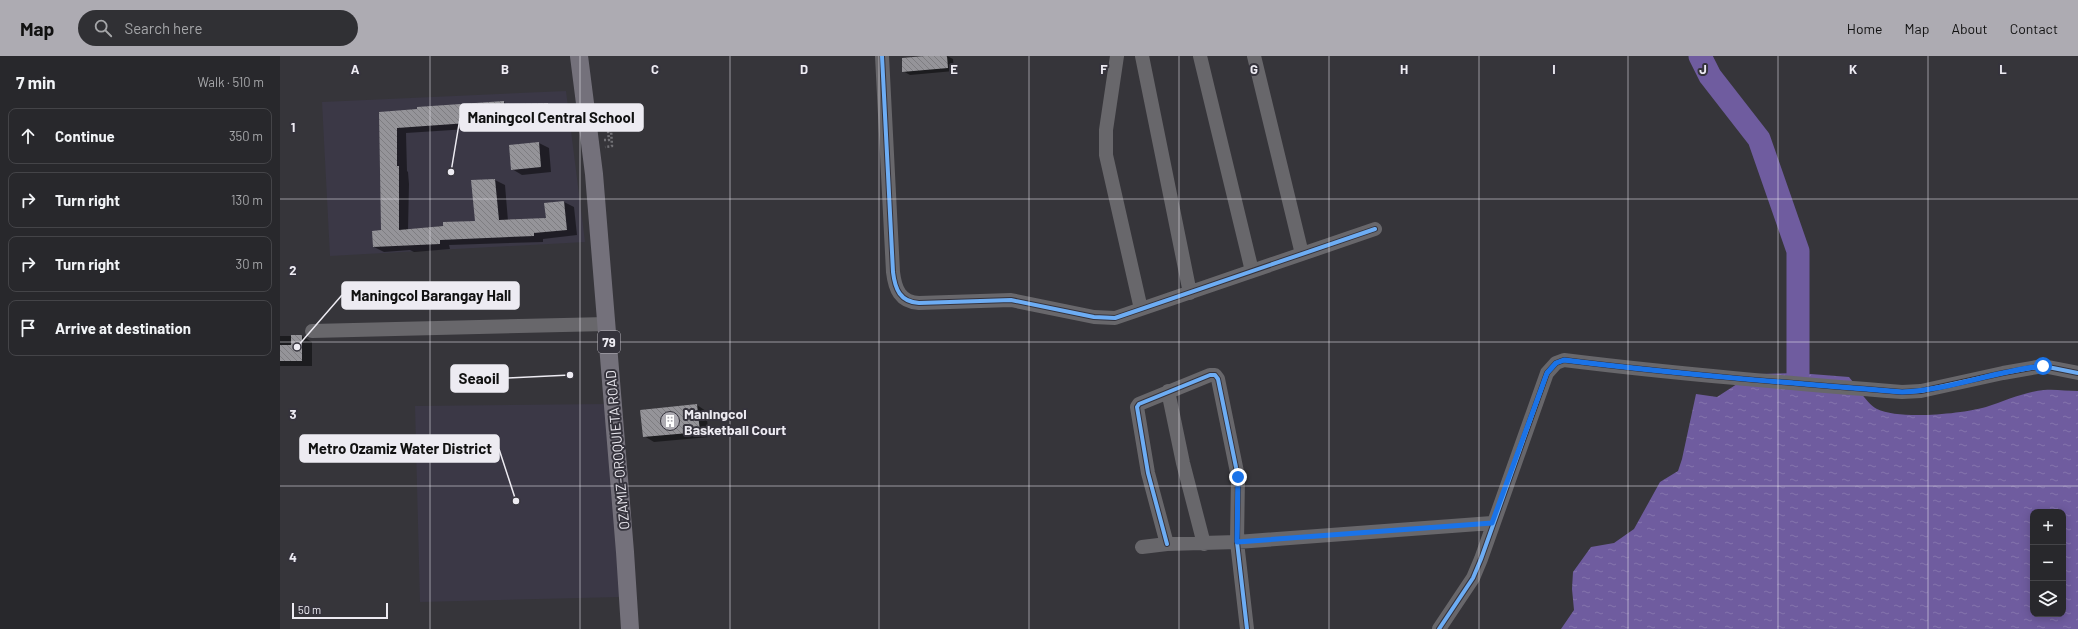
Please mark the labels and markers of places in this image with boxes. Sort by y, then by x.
callout: Maningcol Central School [460,104,643,131]
callout: Maningcol Barangay Hall [342,282,519,309]
callout: Seaoil [451,365,508,392]
place label: Maningcol Basketball Court [684,405,786,438]
building icon: Maningcol Basketball Court [659,410,681,432]
callout: Metro Ozamiz Water District [300,435,499,462]

